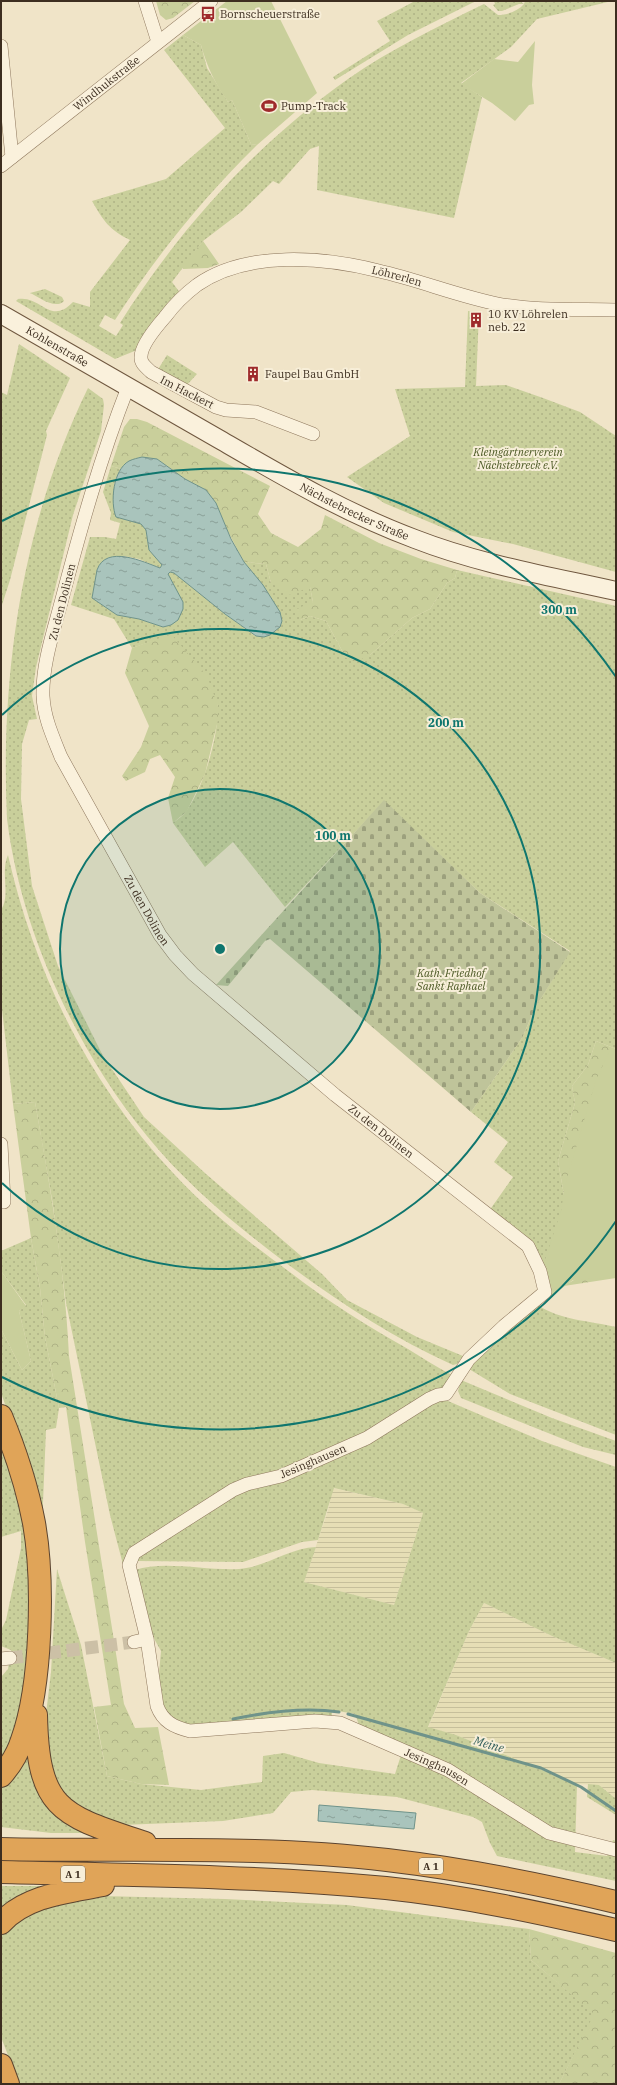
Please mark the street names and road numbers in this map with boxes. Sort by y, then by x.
street label: Windhukstraße [70,53,143,114]
street label: Löhrerlen [370,262,424,289]
street label: Kohlenstraße [24,323,91,370]
street label: Im Hackert [158,373,216,412]
street label: Nächstebrecker Straße [297,480,411,543]
street label: Zu den Dolinen [46,562,78,642]
street label: Zu den Dolinen [121,873,173,949]
street label: Zu den Dolinen [345,1101,416,1161]
street label: Jesinghausen [278,1441,348,1481]
street label: Jesinghausen [402,1745,472,1789]
road number: A 1 [419,1858,443,1874]
road number: A 1 [61,1866,85,1882]

